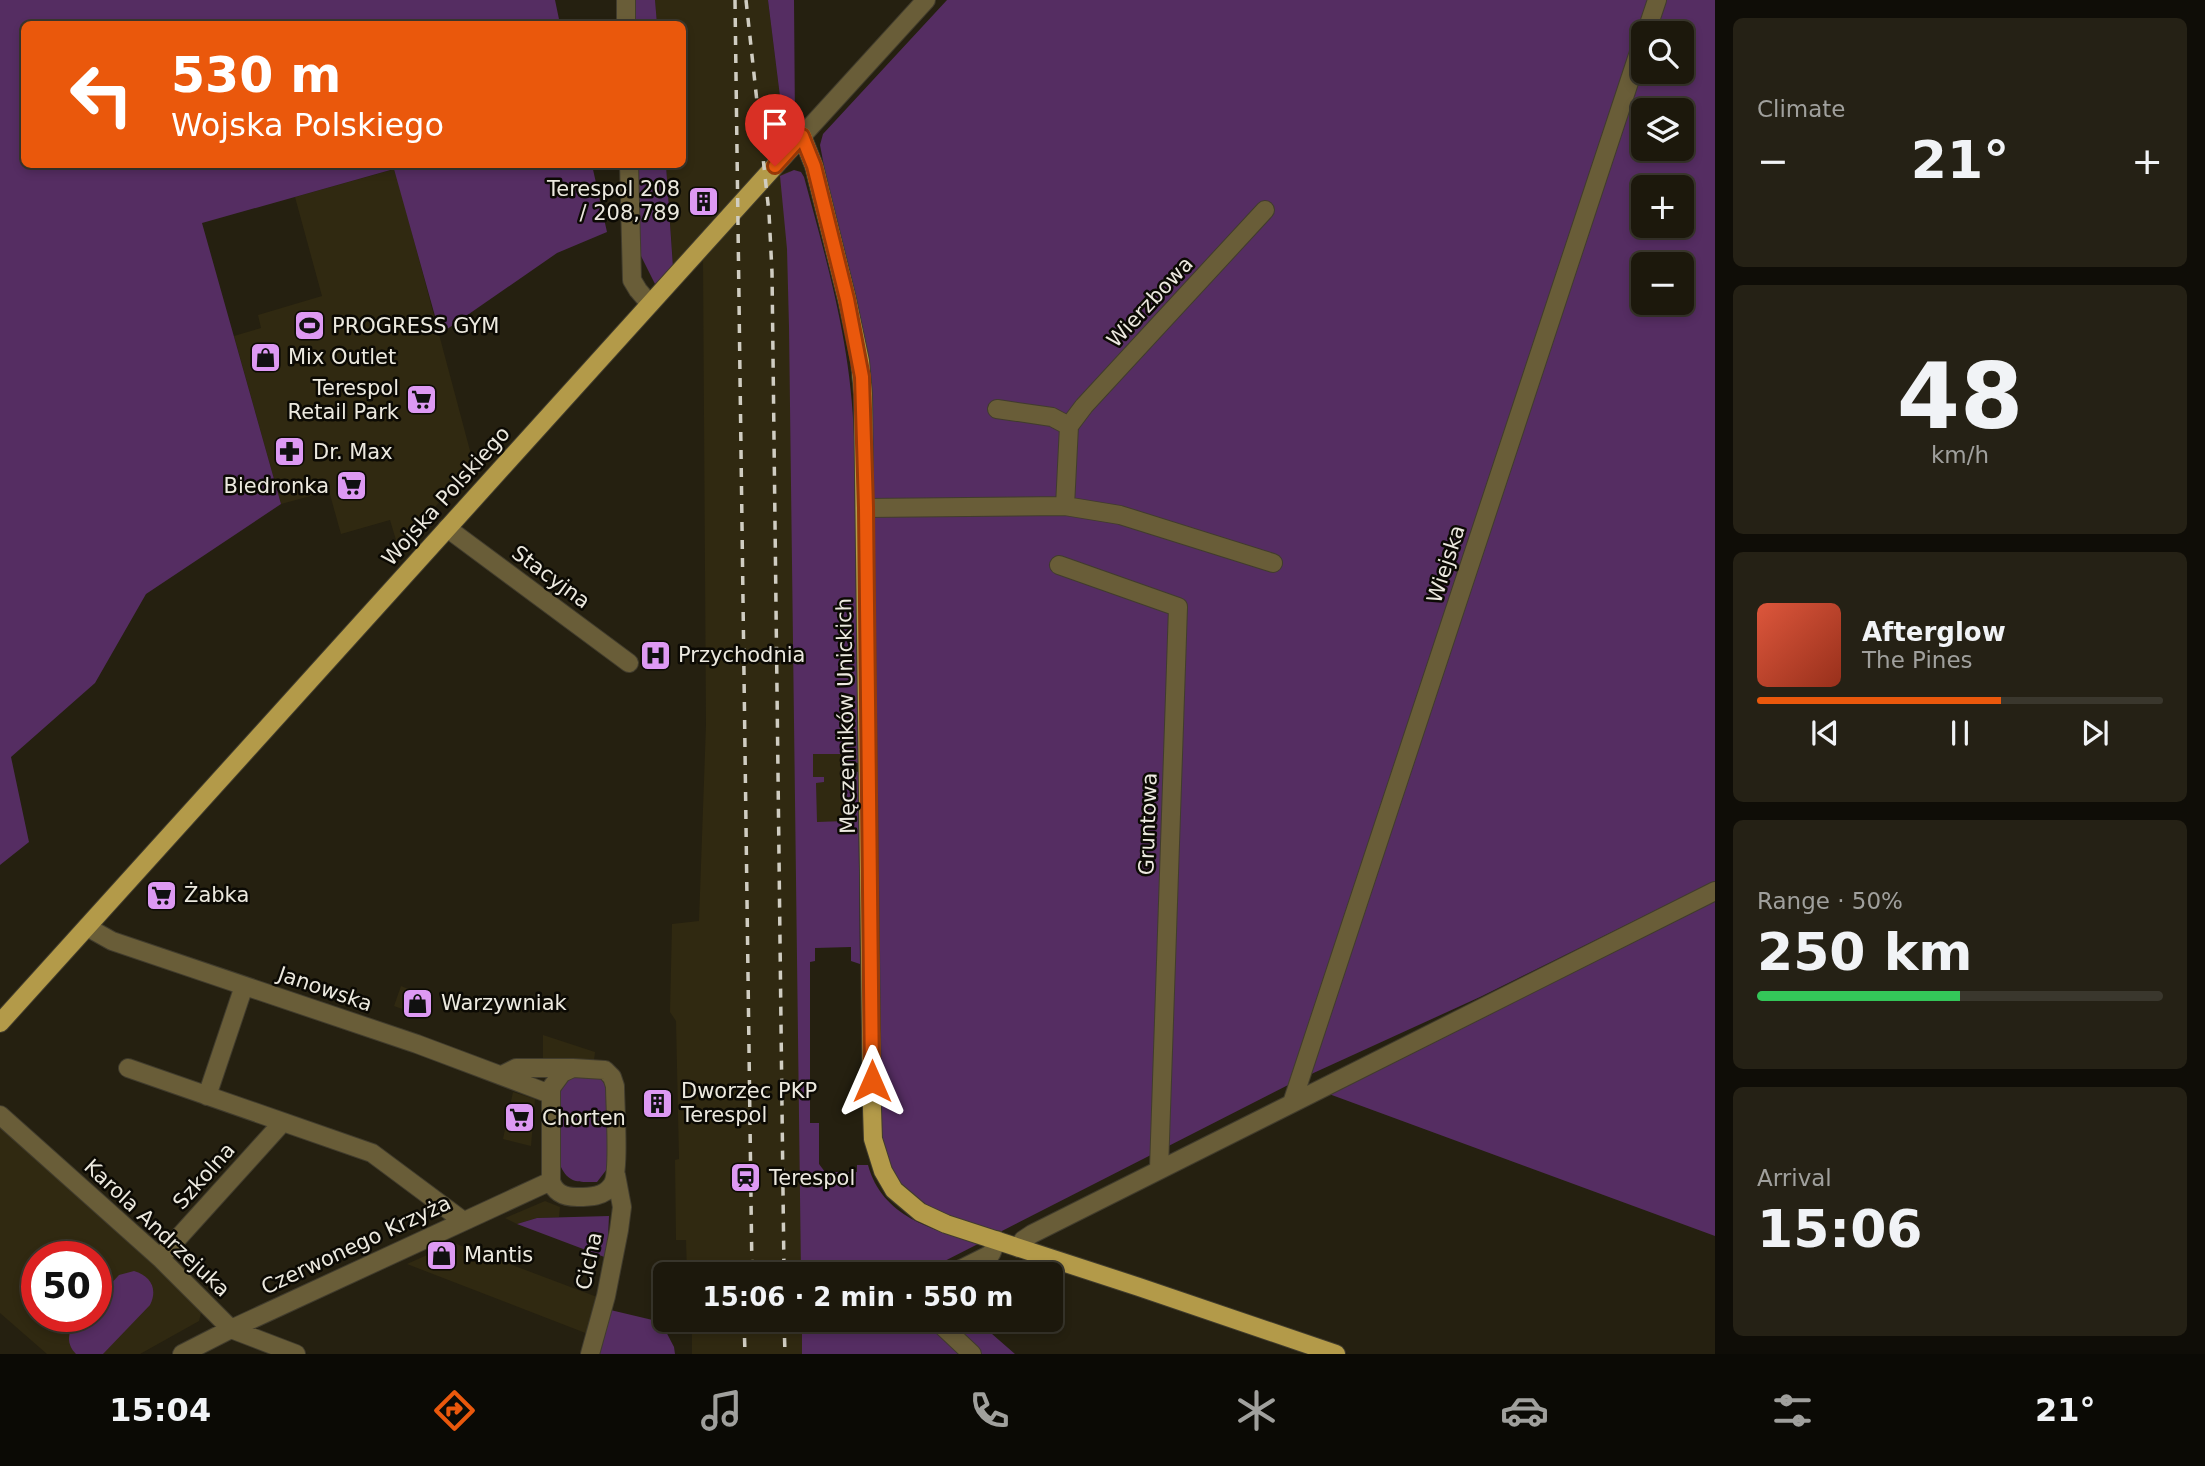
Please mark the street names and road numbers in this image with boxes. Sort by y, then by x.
street label: Wierzbowa [1102,252,1198,352]
street label: Wojska Polskiego [377,421,515,571]
street label: Wiejska [1422,522,1470,606]
street label: Stacyjna [507,541,595,613]
street label: Męczenników Unickich [832,598,860,834]
street label: Gruntowa [1134,772,1162,876]
street label: Janowska [273,961,375,1016]
street label: Szkolna [168,1138,240,1214]
street label: Karola Andrzejuka [79,1154,235,1302]
street label: Czerwonego Krzyża [258,1191,454,1299]
street label: Cicha [571,1230,607,1292]

